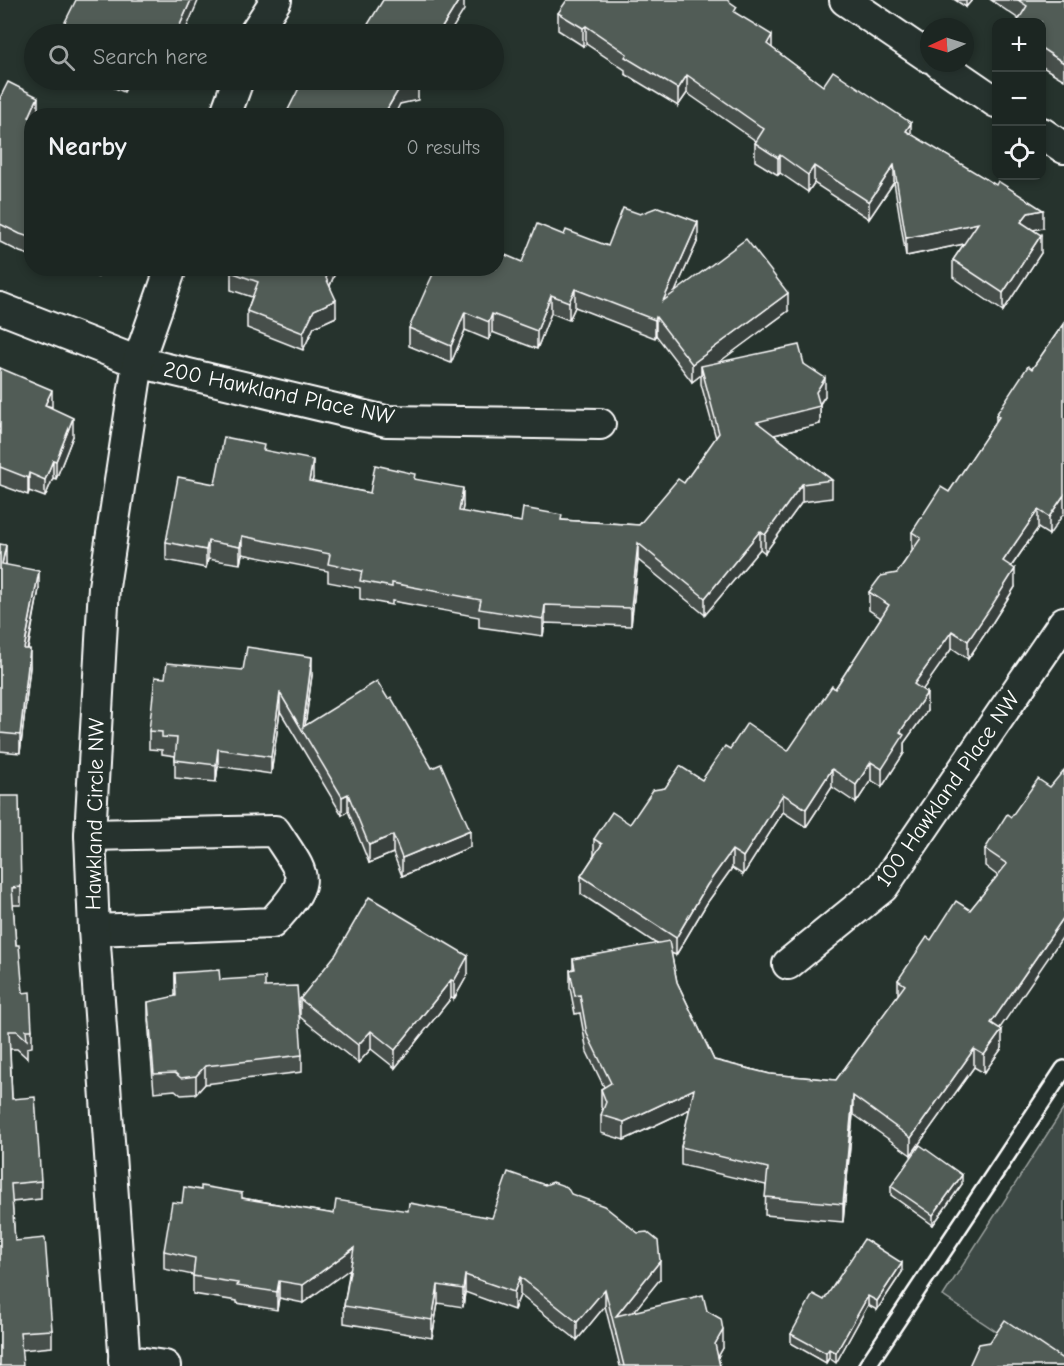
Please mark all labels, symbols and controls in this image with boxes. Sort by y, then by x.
north arrow [920,18,974,72]
map controls [992,18,1046,180]
button: + [992,18,1046,72]
search box [24,24,504,90]
icon: search [45,41,78,74]
text: Search here [93,44,208,70]
button: − [992,72,1046,126]
button: locate [992,126,1046,180]
text: Nearby [48,132,127,162]
text: 0 results [407,136,480,159]
street label: 200 Hawkland Place NW [161,356,397,430]
street label: 100 Hawkland Place NW [871,686,1025,892]
street label: Hawkland Circle NW [80,718,110,910]

